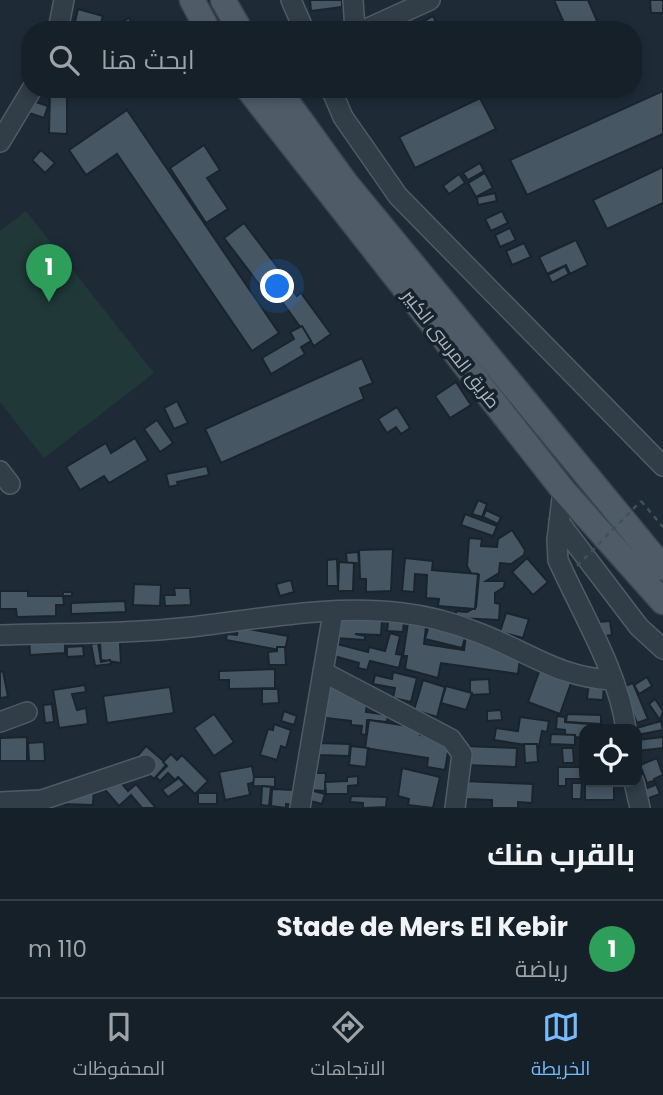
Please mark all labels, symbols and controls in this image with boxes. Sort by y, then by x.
search box [21,21,642,98]
icon: search [45,41,83,79]
text: ابحث هنا [101,42,195,78]
pin: 1 [26,244,72,302]
your location [260,269,294,303]
street label: طريق المرسى الكبير [396,283,506,413]
map controls [579,724,642,787]
button: locate [579,724,642,787]
text: بالقرب منك [487,833,635,876]
text: Stade de Mers El Kebir [277,909,568,945]
text: 110 m [28,933,87,965]
text: 1 [608,933,616,965]
text: رياضة [515,953,568,985]
tab: المحفوظات [73,1008,165,1086]
tab: الاتجاهات [310,1008,386,1086]
tab: الخريطة [531,1008,590,1086]

